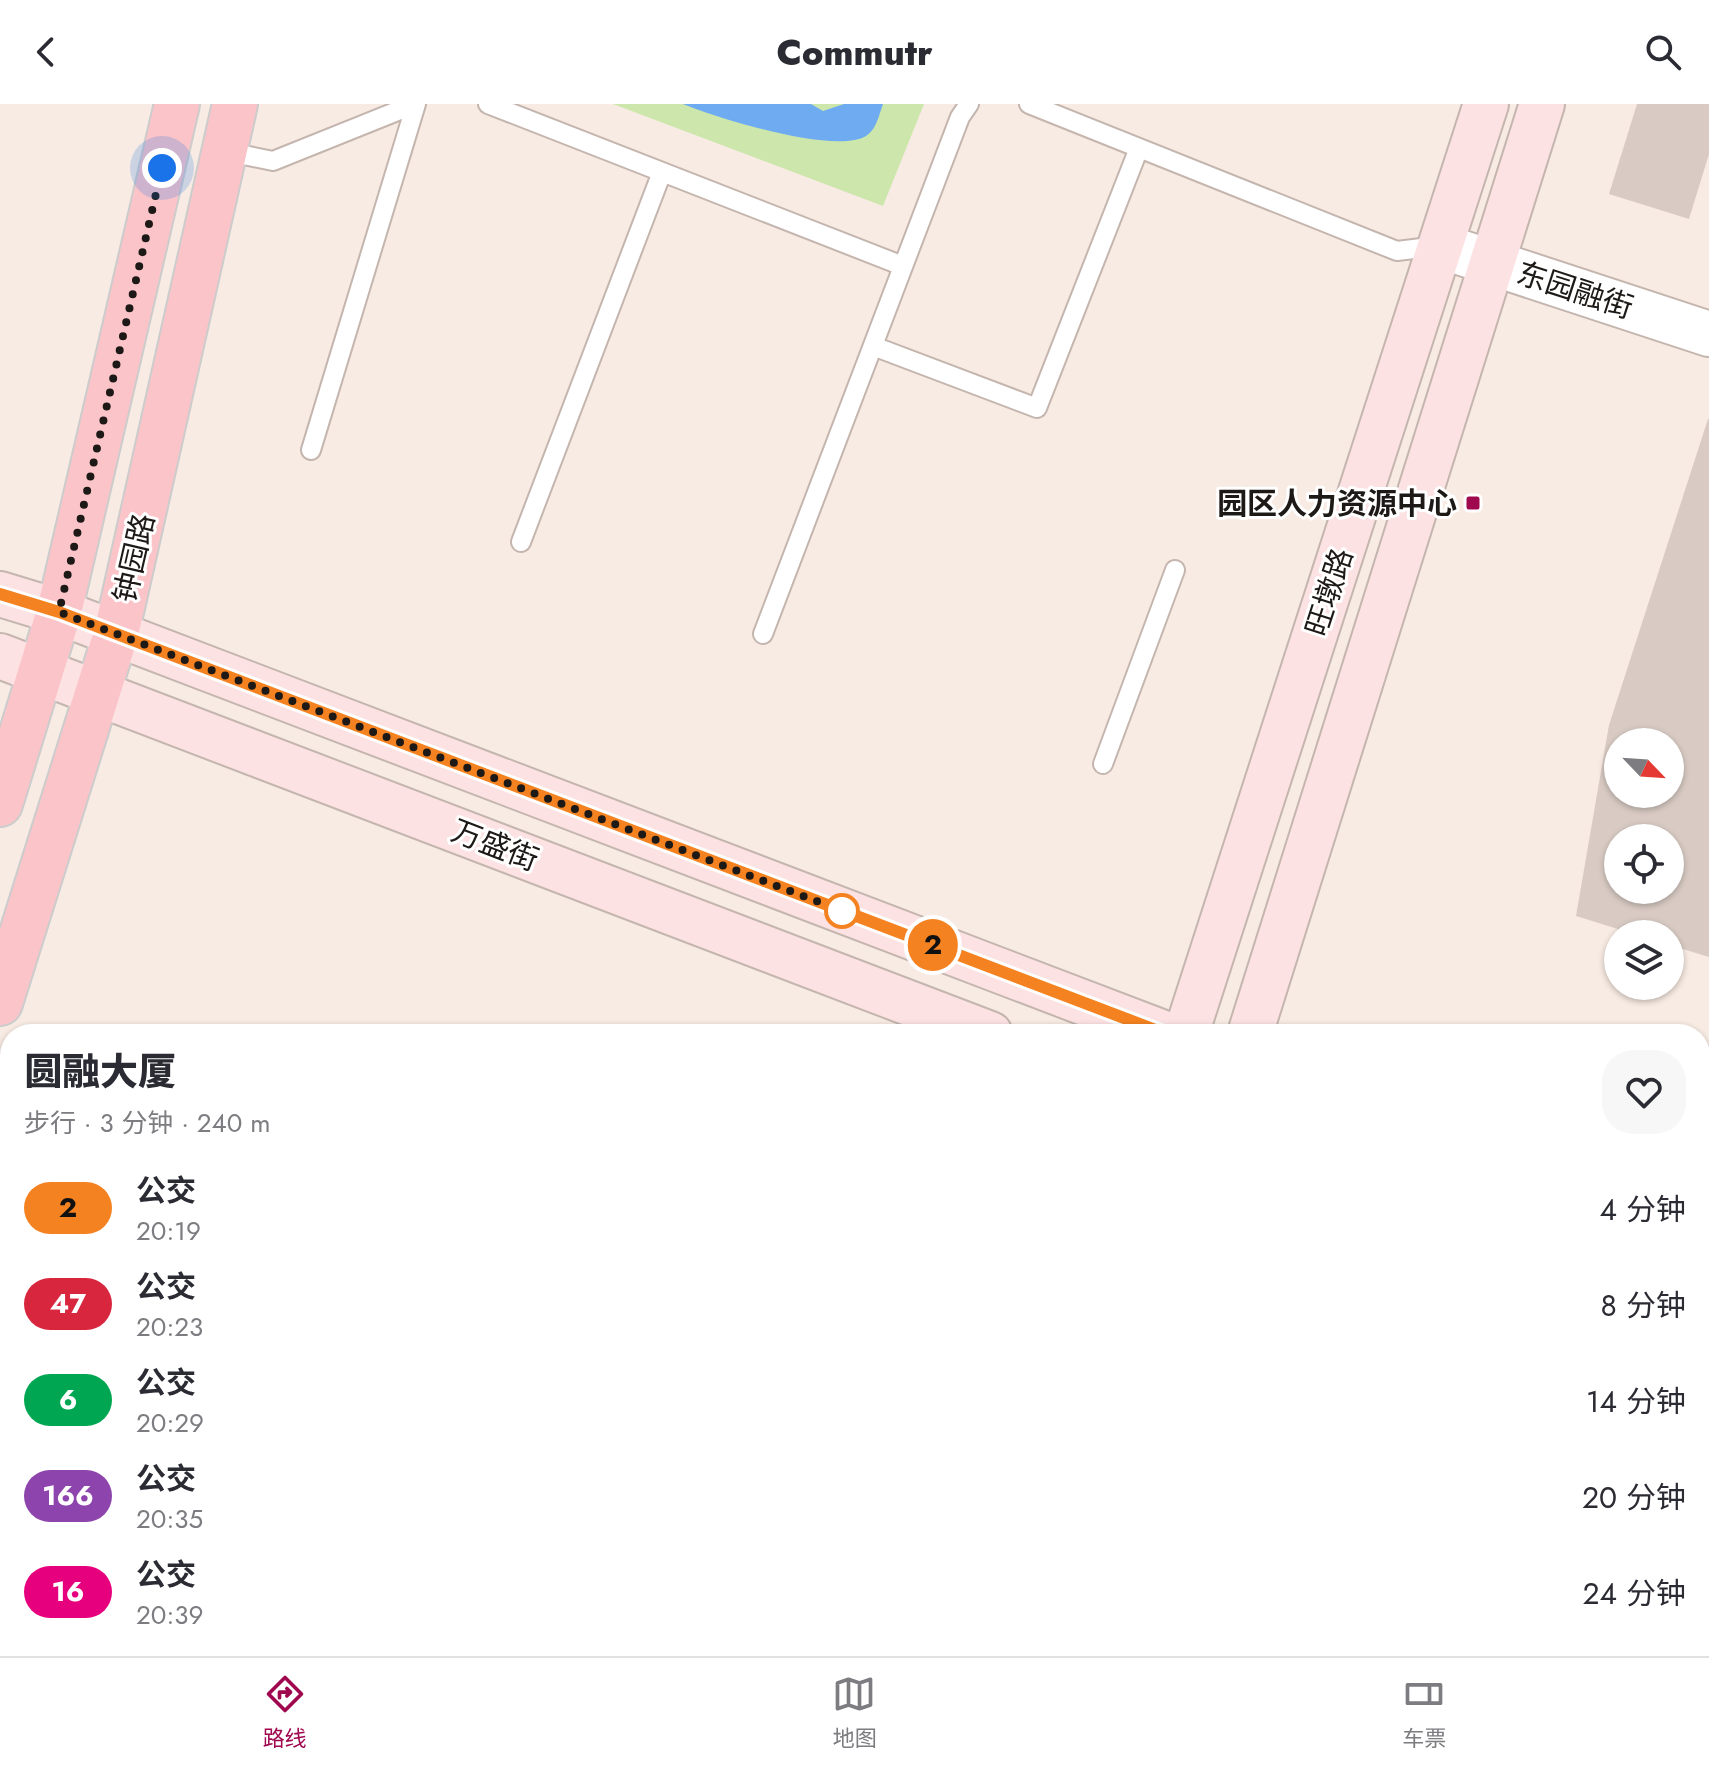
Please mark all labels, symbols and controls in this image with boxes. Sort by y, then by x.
text: Commutr [776,26,933,78]
icon: back [24,30,68,74]
icon: search [1641,30,1685,74]
your location [142,148,182,188]
street label: 东园融街 [1511,251,1639,329]
place label: 园区人力资源中心 [1217,482,1457,525]
marker: 园区人力资源中心 [1464,494,1482,512]
street label: 钟园路 [103,509,165,607]
street label: 旺墩路 [1295,543,1363,641]
north arrow [1604,728,1684,808]
map controls [1604,728,1684,1000]
street label: 万盛街 [445,809,545,881]
button: locate [1604,824,1684,904]
unlabelled marker [825,894,859,928]
line badge: 2 [907,919,959,971]
button: layers [1604,920,1684,1000]
text: 2 [924,924,942,965]
text: 圆融大厦 [24,1044,176,1099]
button: heart [1602,1050,1686,1134]
text: 步行 · 3 分钟 · 240 m [24,1104,270,1142]
text: 公交 [136,1169,196,1212]
text: 2 [59,1187,77,1228]
text: 4 分钟 [1600,1188,1686,1231]
text: 20:19 [136,1212,201,1250]
text: 公交 [136,1265,196,1308]
text: 47 [50,1283,86,1324]
text: 8 分钟 [1601,1284,1686,1327]
text: 20:23 [136,1308,203,1346]
text: 公交 [136,1361,196,1404]
text: 6 [59,1379,77,1420]
text: 14 分钟 [1586,1380,1686,1423]
text: 20:29 [136,1404,204,1442]
text: 公交 [136,1457,196,1500]
text: 166 [42,1475,94,1516]
text: 20 分钟 [1582,1476,1686,1519]
text: 20:35 [136,1500,203,1538]
text: 公交 [136,1553,196,1596]
text: 16 [52,1571,84,1612]
text: 24 分钟 [1582,1572,1686,1615]
text: 20:39 [136,1596,203,1634]
tab: 路线 [263,1672,307,1754]
tab: 地图 [832,1672,876,1754]
tab: 车票 [1402,1672,1446,1754]

